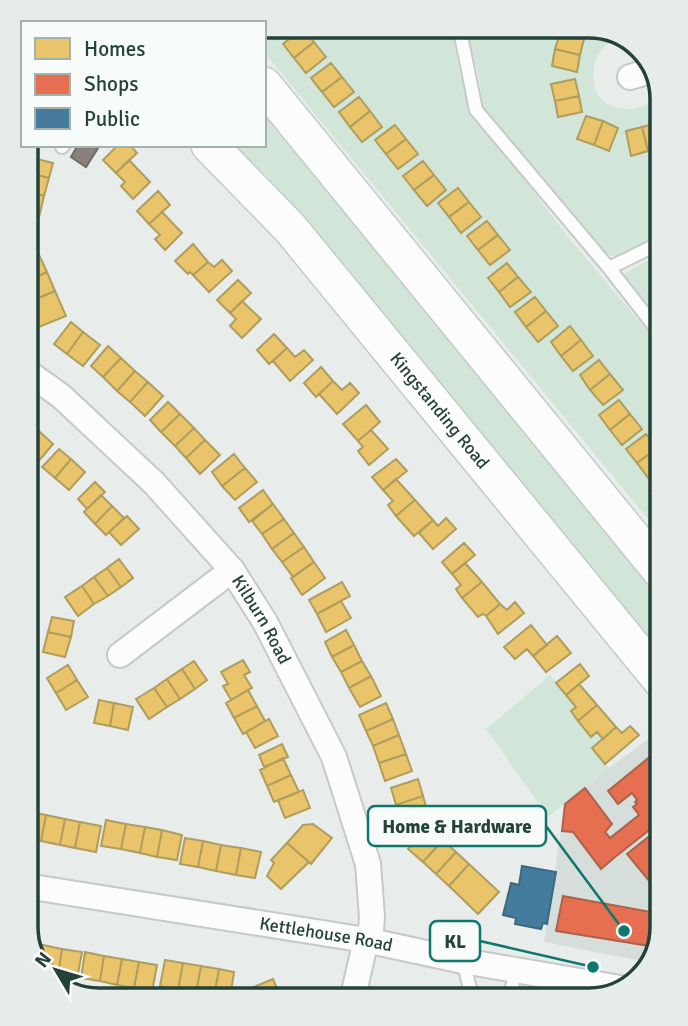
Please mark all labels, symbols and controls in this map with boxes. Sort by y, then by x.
legend [21,21,266,147]
text: Homes [84,36,146,62]
text: Shops [84,71,138,97]
text: Public [84,106,140,132]
street label: Kingstanding Road [385,348,494,473]
street label: Kilburn Road [227,571,296,668]
callout: Home & Hardware [368,806,546,846]
text: Home & Hardware [382,815,532,839]
street label: Kettlehouse Road [258,912,395,956]
callout: KL [430,921,480,961]
text: KL [444,930,466,954]
north arrow [21,935,91,1005]
text: N [30,948,57,973]

